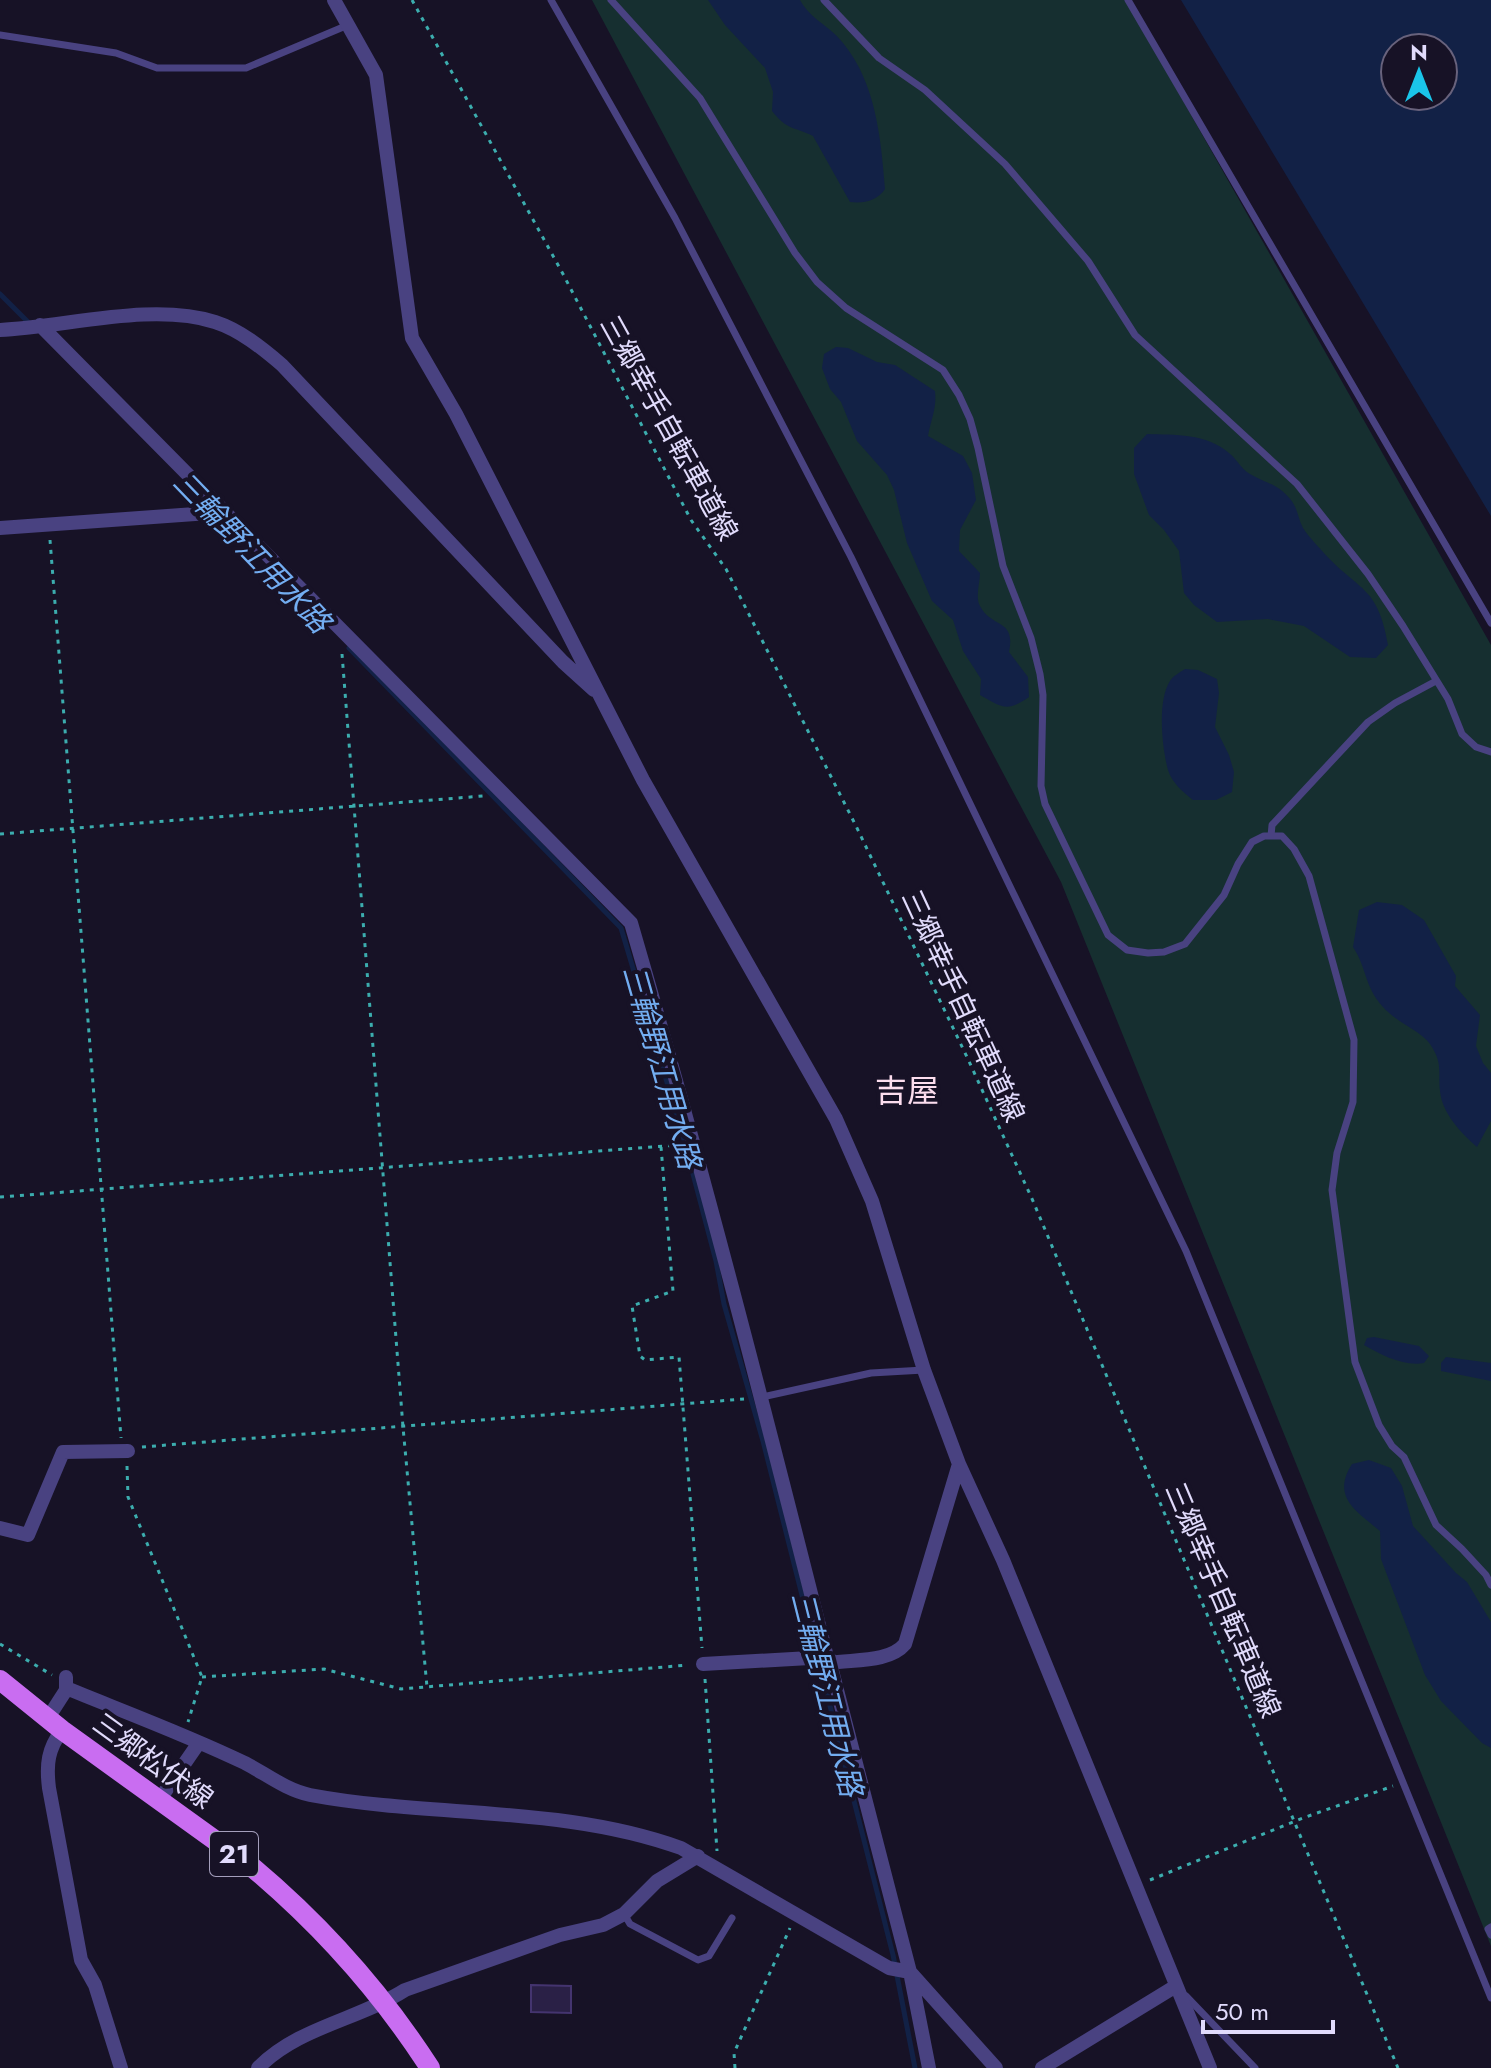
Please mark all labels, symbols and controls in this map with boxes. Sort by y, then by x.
north arrow [1379,32,1459,112]
text: N [1410,36,1428,68]
street label: 三郷幸手自転車道線 [590,308,748,548]
water label: 三輪野江用水路 [164,462,342,645]
street label: 三郷幸手自転車道線 [891,883,1035,1129]
water label: 三輪野江用水路 [612,960,712,1177]
district label: 吉屋 [875,1068,939,1114]
street label: 三郷幸手自転車道線 [1155,1476,1291,1724]
water label: 三輪野江用水路 [781,1587,874,1804]
street label: 三郷松伏線 [84,1703,222,1819]
road number: 21 [210,1832,258,1876]
scale bar [1203,1984,1333,2034]
text: 50 m [1215,1994,1269,2029]

